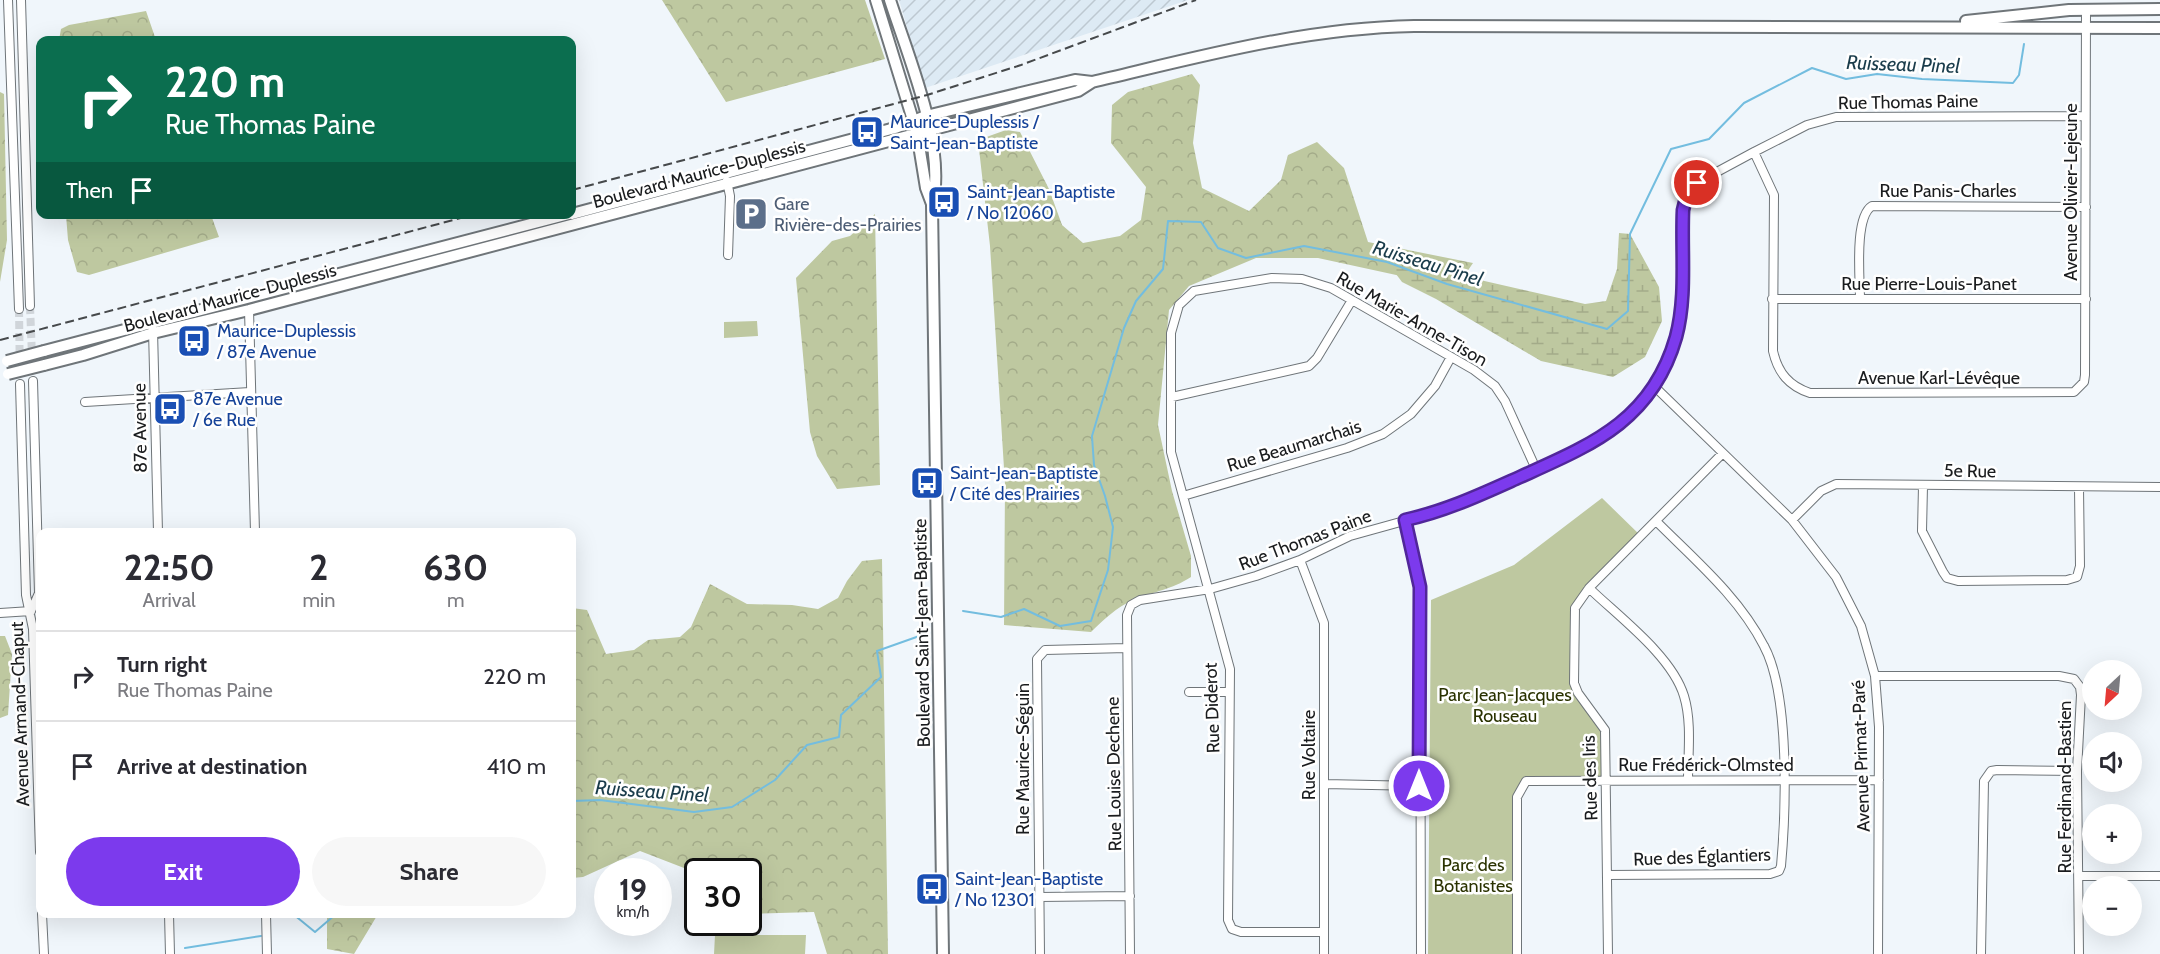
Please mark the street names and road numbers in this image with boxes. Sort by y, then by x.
street label: Rue Thomas Paine [1838,90,1978,114]
street label: Avenue Olivier-Lejeune [2060,103,2082,281]
street label: Boulevard Maurice-Duplessis [590,135,808,213]
street label: Rue Panis-Charles [1880,180,2016,202]
street label: Boulevard Maurice-Duplessis [121,259,339,337]
street label: Rue Marie-Anne-Tison [1333,267,1491,371]
street label: Rue Pierre-Louis-Panet [1841,273,2017,295]
street label: Avenue Karl-Lévêque [1858,367,2020,389]
street label: 87e Avenue [128,383,152,473]
street label: Rue Beaumarchais [1224,415,1364,477]
street label: 5e Rue [1944,460,1996,482]
street label: Rue Thomas Paine [1236,505,1374,575]
street label: Boulevard Saint-Jean-Baptiste [909,519,935,747]
street label: Avenue Armand-Chaput [6,621,34,807]
street label: Rue Diderot [1199,662,1225,754]
street label: Avenue Primat-Paré [1847,680,1875,832]
street label: Rue Maurice-Séguin [1012,683,1034,835]
street label: Rue Louise Dechene [1102,696,1126,852]
street label: Rue Ferdinand-Bastien [2054,701,2076,873]
street label: Rue Voltaire [1298,710,1320,800]
street label: Rue des Iris [1578,735,1602,821]
street label: Rue Frédérick-Olmsted [1618,754,1794,776]
street label: Rue des Églantiers [1633,844,1771,870]

